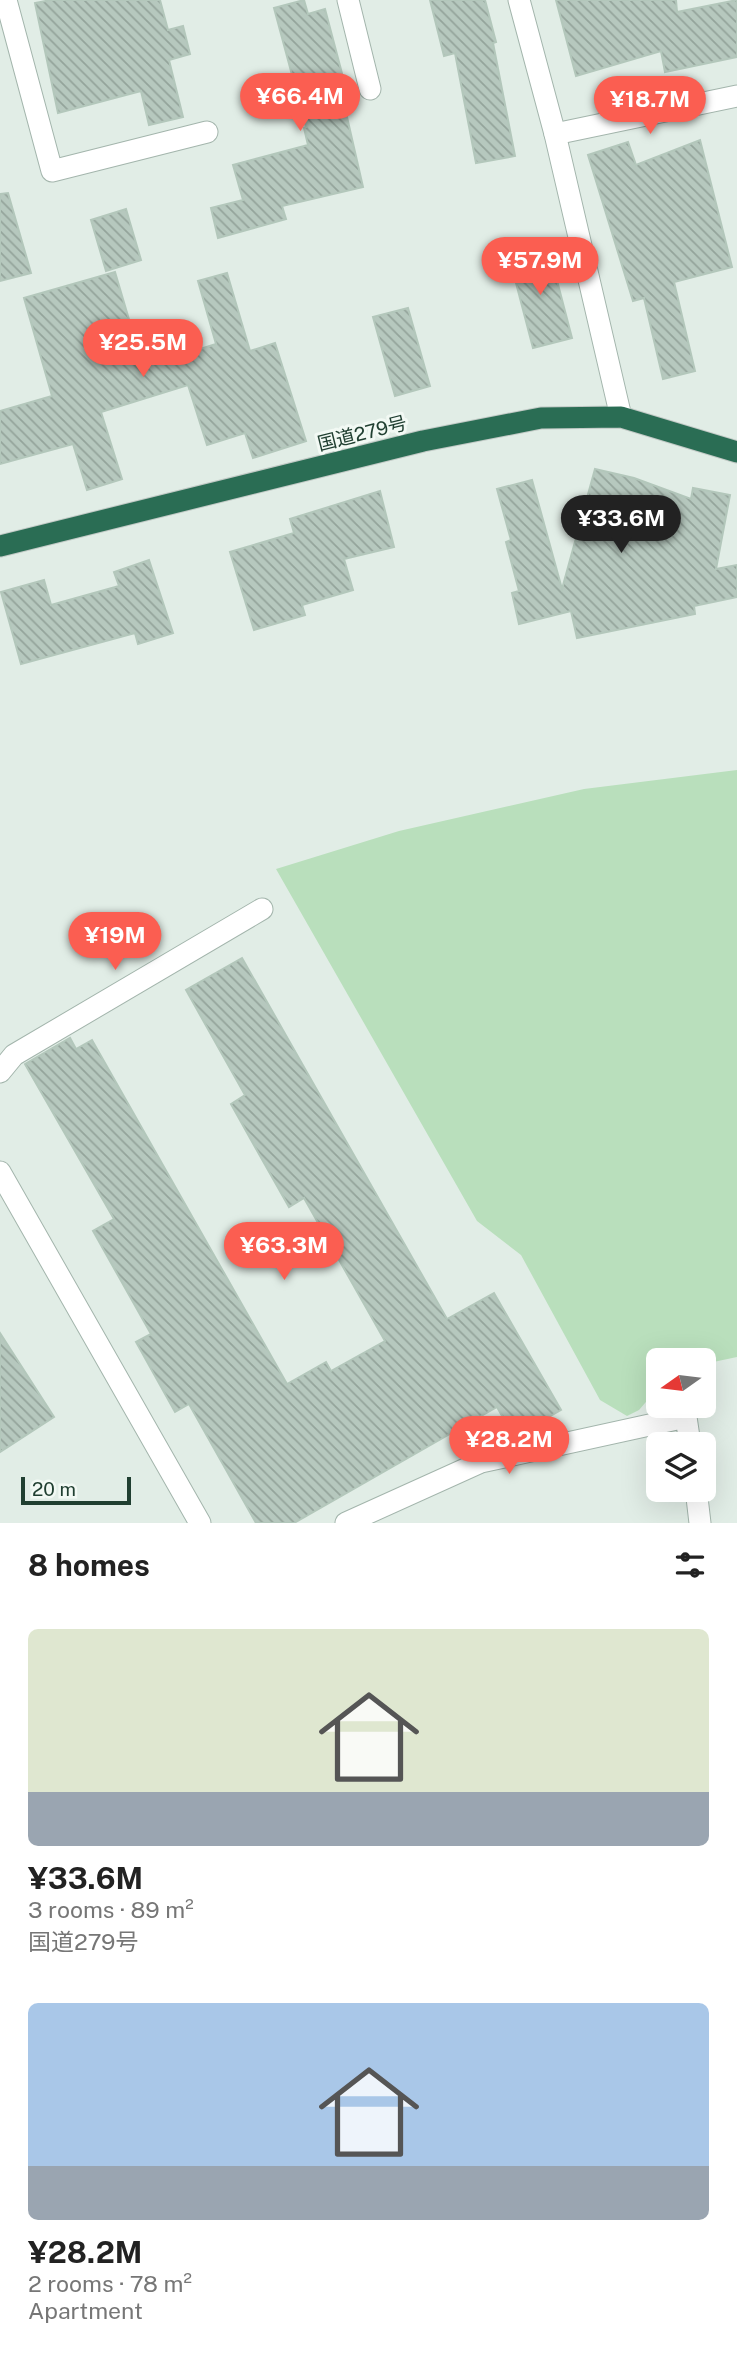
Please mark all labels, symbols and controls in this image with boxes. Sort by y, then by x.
pin: ¥66.4M [243,74,357,133]
pin: ¥18.7M [593,76,707,136]
text: ¥66.4M [256,82,344,109]
text: ¥18.7M [610,85,690,112]
pin: ¥57.9M [483,238,597,297]
text: ¥57.9M [498,246,582,273]
pin: ¥25.5M [86,320,200,379]
text: ¥25.5M [99,328,187,355]
street label: 国道279号 [315,411,409,455]
pin: ¥33.6M [564,496,678,555]
text: ¥33.6M [577,504,665,531]
pin: ¥19M [74,912,156,972]
text: ¥19M [84,921,146,948]
pin: ¥63.3M [227,1222,341,1282]
text: ¥63.3M [240,1231,328,1258]
north arrow [646,1348,716,1418]
map controls [646,1348,716,1502]
pin: ¥28.2M [452,1416,566,1476]
text: ¥28.2M [465,1425,553,1452]
button: layers [646,1432,716,1502]
scale bar [21,1474,131,1506]
text: 20 m [32,1478,76,1500]
icon: filters [671,1546,709,1584]
text: 8 homes [28,1547,150,1583]
icon: home [306,1674,432,1800]
text: ¥33.6M [28,1860,143,1896]
text: 3 rooms · 89 m² [28,1896,194,1923]
text: 国道279号 [28,1928,138,1955]
icon: home [306,2049,432,2175]
text: ¥28.2M [28,2234,142,2270]
text: 2 rooms · 78 m² [28,2270,192,2297]
text: Apartment [28,2297,143,2324]

